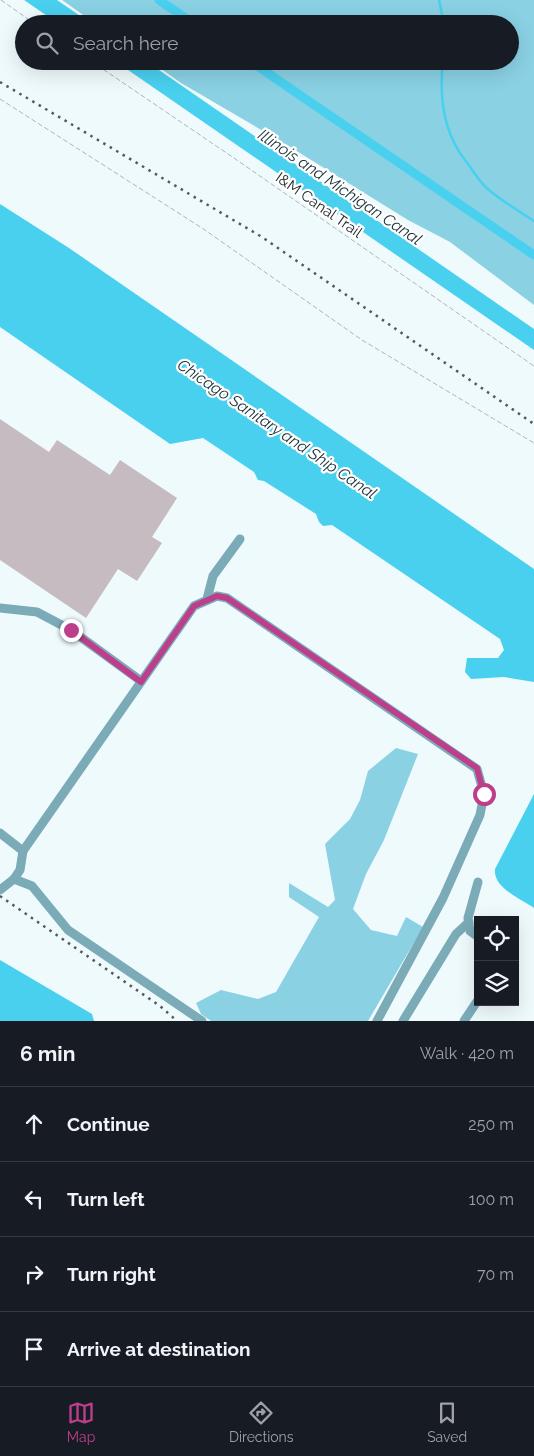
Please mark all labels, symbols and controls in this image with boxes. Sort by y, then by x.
search box [15,15,519,70]
icon: search [33,29,61,57]
text: Search here [73,32,179,54]
water label: Illinois and Michigan Canal [255,125,425,249]
street label: I&M Canal Trail [272,168,367,242]
water label: Chicago Sanitary and Ship Canal [174,355,380,503]
route end [60,619,83,642]
route start [473,783,496,806]
map controls [474,916,519,1006]
button: locate [474,916,519,961]
button: layers [474,961,519,1006]
text: 6 min [20,1041,75,1066]
text: Walk · 420 m [420,1044,514,1063]
icon: ahead [20,1110,48,1138]
text: Continue [67,1113,150,1135]
text: 250 m [468,1115,514,1134]
icon: left [20,1185,48,1213]
text: Turn left [67,1188,144,1210]
text: 100 m [469,1190,514,1209]
icon: right [20,1260,48,1288]
text: Turn right [67,1263,156,1285]
text: 70 m [477,1265,514,1284]
icon: arrive [20,1335,48,1363]
text: Arrive at destination [67,1338,251,1360]
tab: Map [67,1399,95,1445]
tab: Directions [229,1399,294,1445]
tab: Saved [427,1399,467,1445]

